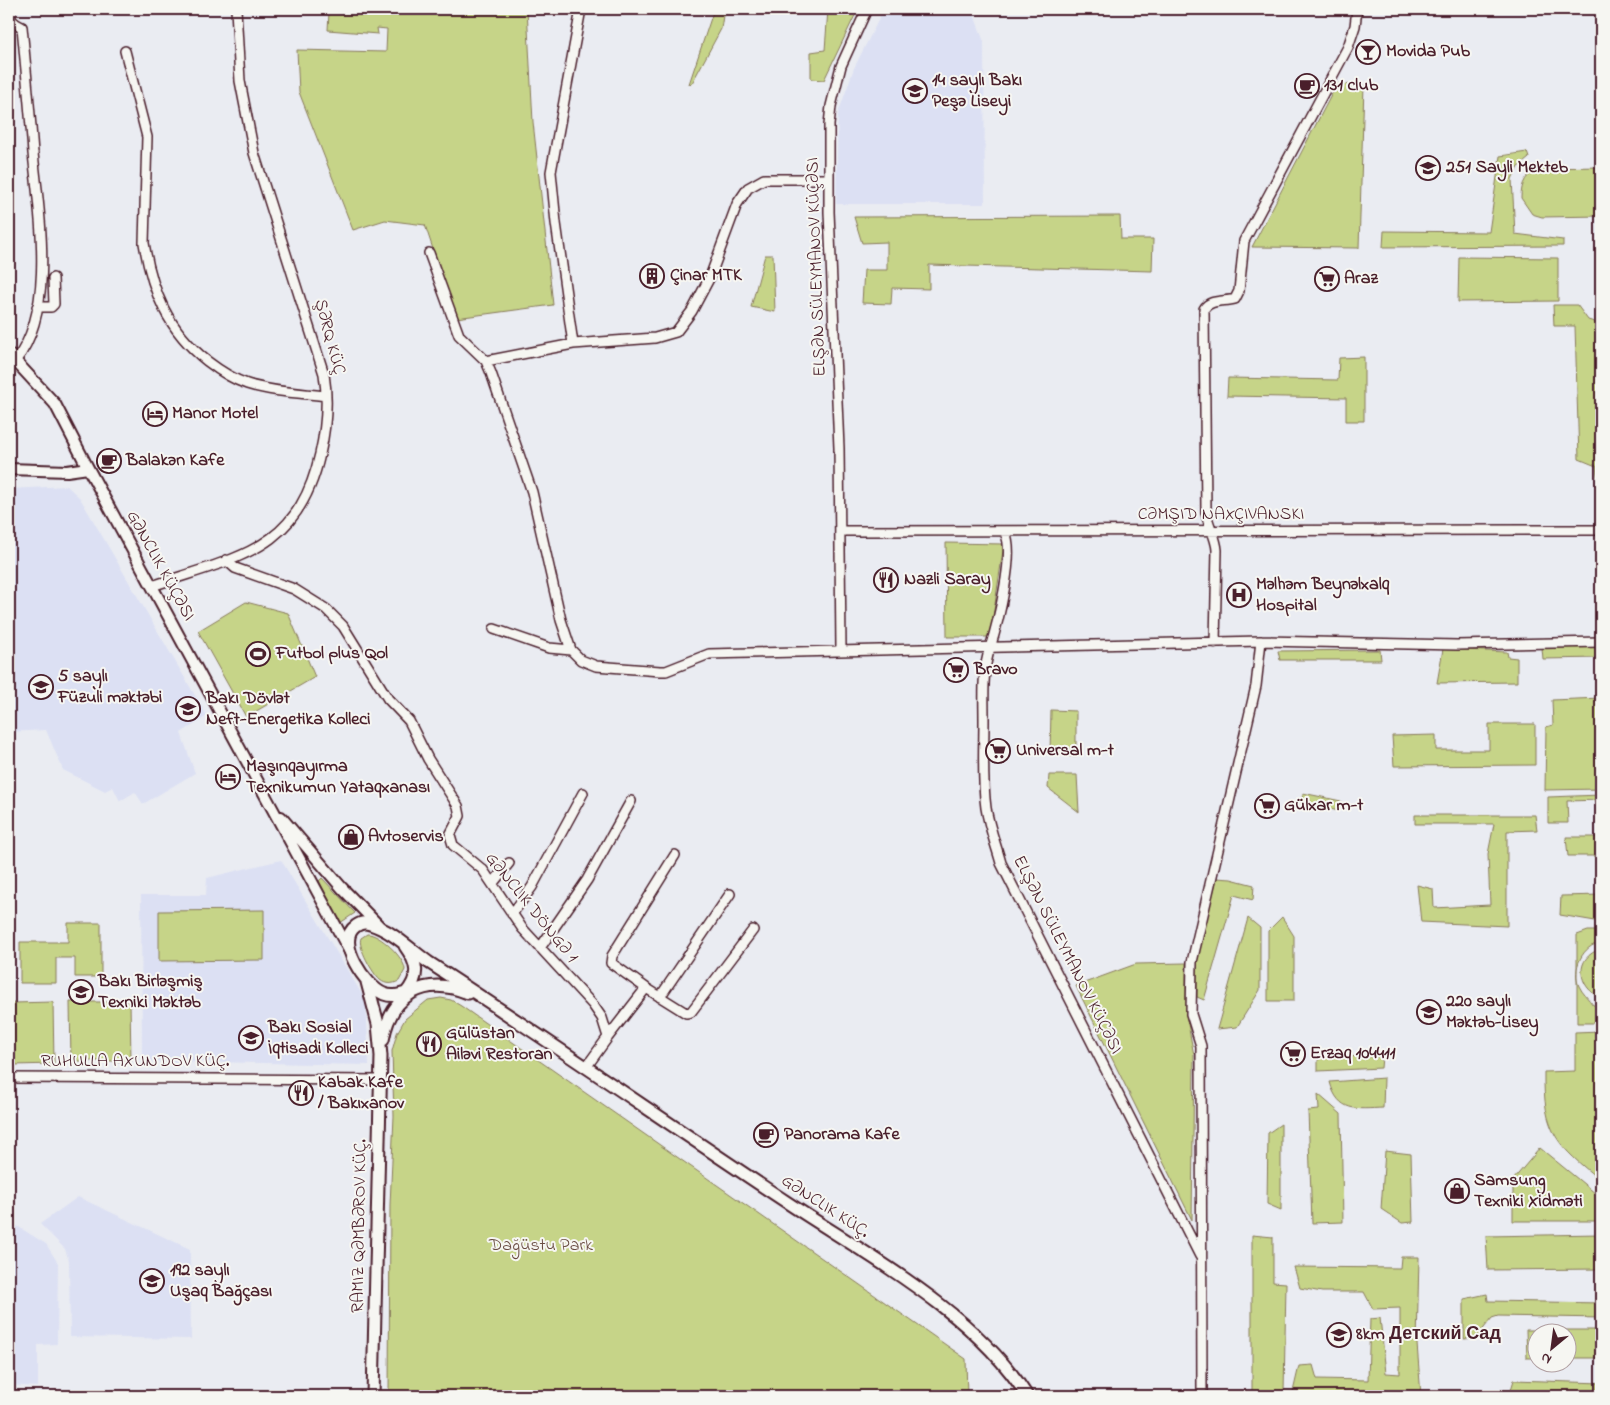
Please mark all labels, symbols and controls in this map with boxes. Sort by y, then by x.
bar icon: Movida Pub [1355,39,1381,65]
place label: Movida Pub [1386,39,1470,65]
place label: 14 saylı Bakı Peşə Liseyi [932,68,1022,116]
cafe icon: 131 club [1294,73,1320,99]
place label: 131 club [1324,73,1379,99]
school or university icon: 14 saylı Bakı Peşə Liseyi [902,78,928,104]
school or university icon: 251 Sayli Mekteb [1415,155,1441,181]
place label: 251 Sayli Mekteb [1445,155,1568,182]
street label: ELŞƏN SÜLEYMANOV KÜÇƏSI [800,157,834,377]
building icon: Çinar MTK [639,263,665,289]
place label: Çinar MTK [670,263,743,289]
supermarket icon: Araz [1314,266,1340,292]
place label: Araz [1344,266,1378,292]
street label: ŞƏRQ KÜÇ [306,296,352,378]
hotel icon: Manor Motel [142,401,168,427]
place label: Manor Motel [172,401,258,427]
cafe icon: Balakən Kafe [96,448,122,474]
place label: Balakən Kafe [125,448,225,474]
street label: CƏMŞID NAXÇIVANSKI [1138,502,1304,528]
street label: GƏNCLIK KÜÇƏSI [119,506,201,626]
restaurant icon: Nazli Saray [873,567,899,593]
place label: Nazli Saray [904,567,991,594]
place label: Məlhəm Beynəlxalq Hospital [1256,572,1390,619]
hospital icon: Məlhəm Beynəlxalq Hospital [1226,582,1252,608]
sports icon: Futbol plus Qol [245,641,271,667]
place label: Futbol plus Qol [275,641,388,667]
supermarket icon: Bravo [943,657,969,683]
place label: Bravo [973,657,1018,683]
place label: 5 saylı Füzuli məktəbi [57,664,162,711]
school or university icon: 5 saylı Füzuli məktəbi [28,674,54,700]
place label: Bakı Dövlət Neft-Energetika Kolleci [205,686,371,734]
school or university icon: Bakı Dövlət Neft-Energetika Kolleci [175,696,201,722]
supermarket icon: Universal m-t [985,738,1011,764]
place label: Universal m-t [1016,738,1115,764]
place label: Maşınqayırma Texnikumun Yataqxanası [246,754,430,801]
hotel icon: Maşınqayırma Texnikumun Yataqxanası [215,764,241,790]
supermarket icon: Gülxar m-t [1254,793,1280,819]
place label: Gülxar m-t [1284,793,1364,819]
shop icon: Avtoservis [338,824,364,850]
place label: Avtoservis [368,824,444,850]
street label: GƏNCLIK DÖNGƏ 1 [478,847,584,969]
street label: ELŞƏN SÜLEYMANOV KÜÇƏSI [1006,851,1128,1059]
place label: Bakı Birləşmiş Texniki Məktəb [97,969,203,1016]
school or university icon: Bakı Birləşmiş Texniki Məktəb [68,979,94,1005]
place label: 220 saylı Məktəb-Lisey [1445,989,1539,1037]
school or university icon: 220 saylı Məktəb-Lisey [1416,999,1442,1025]
place label: Bakı Sosial İqtisadi Kolleci [267,1015,369,1062]
place label: Gülüstan Ailəvi Restoran [446,1021,553,1068]
school or university icon: Bakı Sosial İqtisadi Kolleci [238,1025,264,1051]
restaurant icon: Gülüstan Ailəvi Restoran [416,1031,442,1057]
supermarket icon: Erzaq 104411 [1280,1041,1306,1067]
place label: Erzaq 104411 [1310,1041,1396,1067]
street label: RUHULLA AXUNDOV KÜÇ. [41,1049,230,1075]
place label: Kabak Kafe / Bakıxanov [317,1070,405,1117]
restaurant icon: Kabak Kafe / Bakıxanov [288,1080,314,1106]
cafe icon: Panorama Kafe [753,1122,779,1148]
place label: Panorama Kafe [784,1122,901,1148]
street label: RAMIZ QƏMBƏROV KÜÇ. [345,1139,375,1313]
place label: Samsung Texniki Xidməti [1474,1168,1583,1215]
street label: GƏNCLIK KÜÇ. [776,1169,875,1246]
shop icon: Samsung Texniki Xidməti [1444,1178,1470,1204]
park label: Dağüstu Park [488,1233,593,1260]
place label: 192 saylı Uşaq Bağçası [170,1258,272,1306]
school or university icon: 192 saylı Uşaq Bağçası [139,1268,165,1294]
school or university icon: 8km Детский Сад [1326,1322,1352,1348]
place label: 8km Детский Сад [1355,1322,1501,1348]
north arrow [1528,1322,1578,1372]
text: N [1537,1347,1556,1370]

